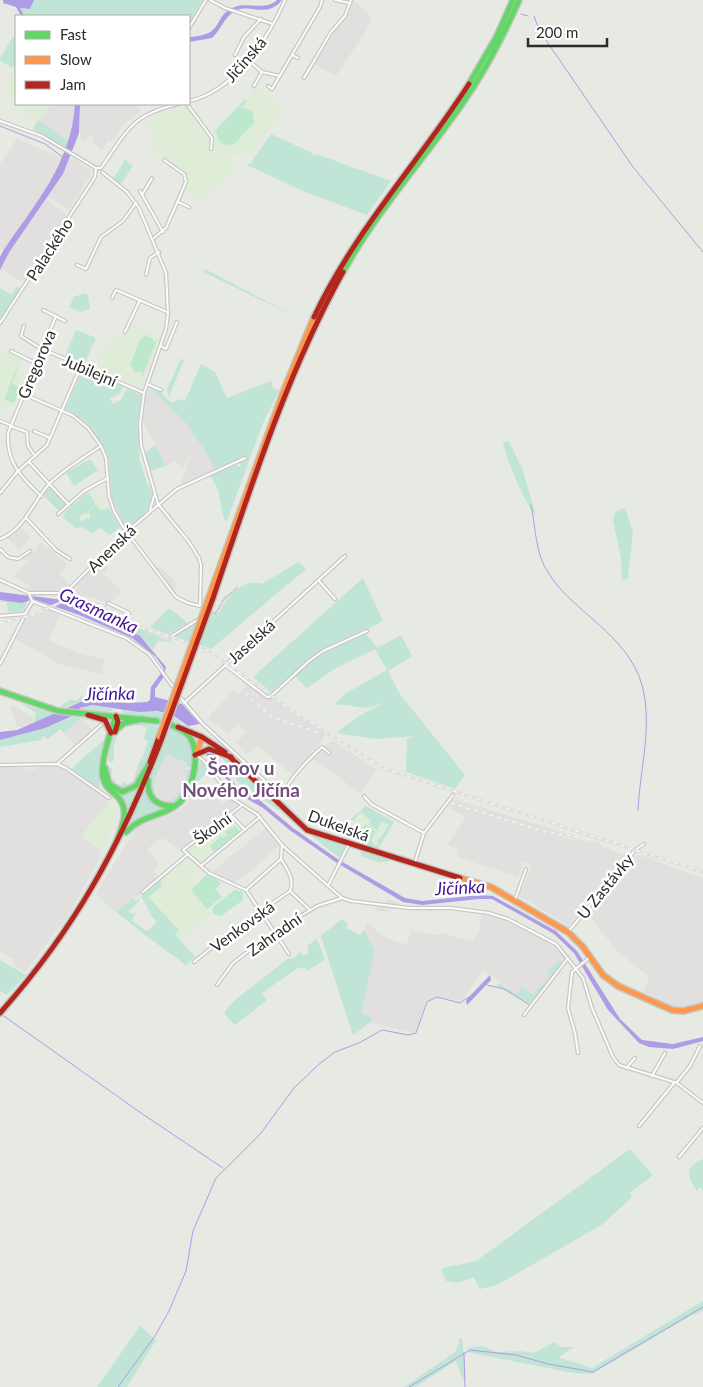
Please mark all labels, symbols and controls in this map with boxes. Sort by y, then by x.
legend [15,15,190,105]
scale bar [528,15,607,47]
text: 200 m [536,23,578,41]
text: Fast [60,25,87,43]
street label: Jičínská [220,32,270,86]
text: Slow [60,50,92,68]
text: Jam [60,75,86,93]
street label: Palackého [22,214,76,284]
street label: Gregorova [13,327,59,401]
street label: Jubilejní [60,350,121,390]
street label: Anenská [83,520,139,576]
water label: Grasmanka [56,582,142,638]
street label: Jaselská [224,615,278,667]
water label: Jičínka [84,682,135,704]
district label: Šenov u Nového Jičína [182,756,300,801]
street label: Dukelská [306,805,372,845]
street label: Školní [189,807,235,848]
street label: U Zastávky [573,849,638,922]
water label: Jičínka [433,875,486,899]
street label: Venkovská [206,896,278,956]
street label: Zahradní [243,908,306,960]

